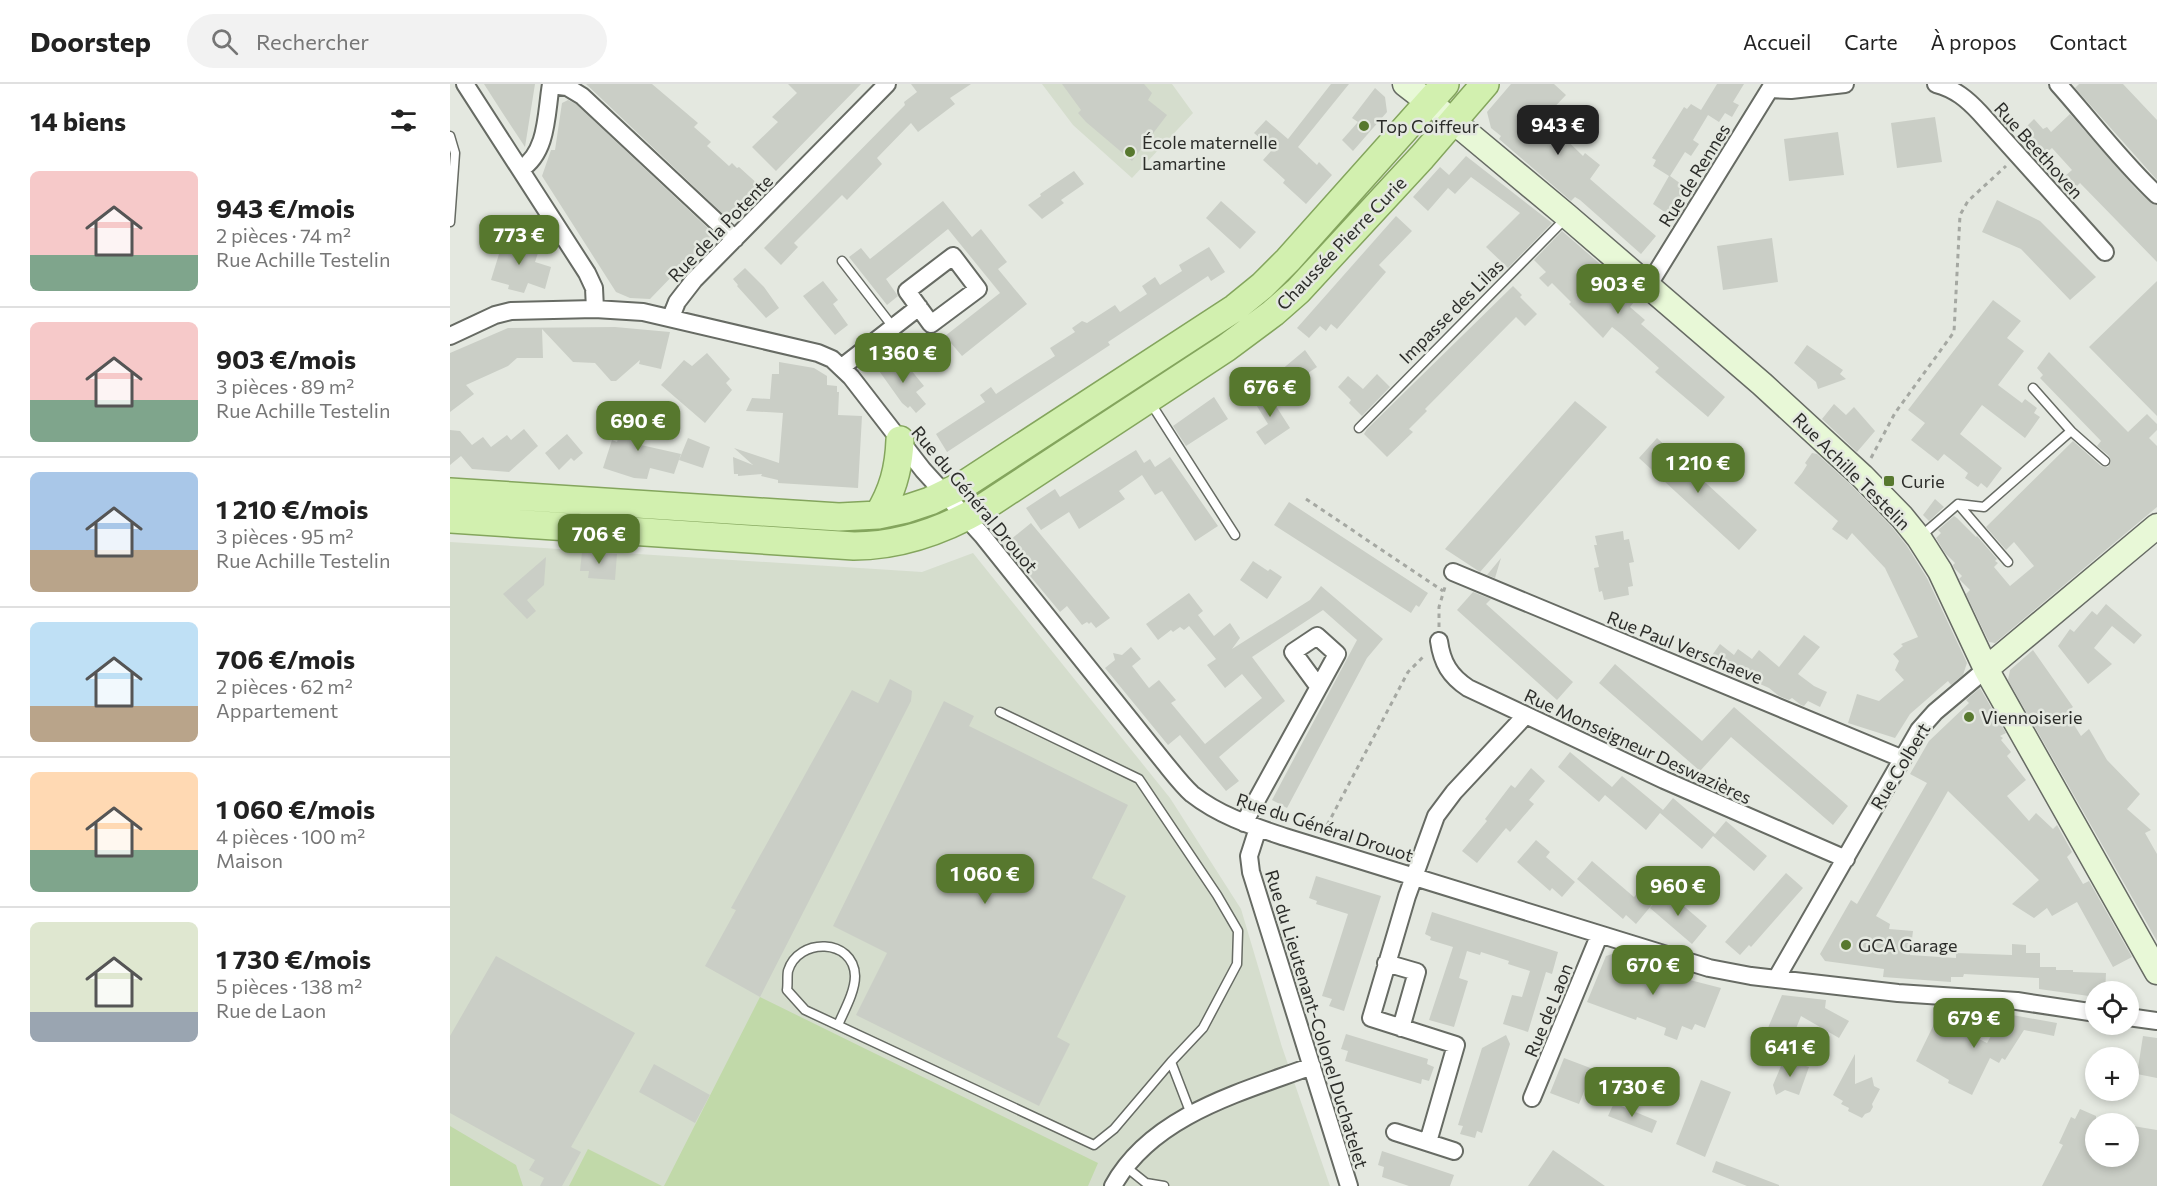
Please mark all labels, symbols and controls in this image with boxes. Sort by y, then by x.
search box [187,14,607,68]
text: Doorstep [30,24,151,58]
icon: search [208,25,241,58]
text: Rechercher [256,28,369,55]
text: Accueil [1743,29,1811,54]
text: Carte [1844,29,1898,54]
text: À propos [1931,29,2016,54]
text: Contact [2049,29,2127,54]
street label: Rue Beethoven [1990,97,2088,203]
icon: filters [387,104,420,137]
text: 14 biens [30,105,126,136]
pin: 943 € [1516,105,1600,156]
text: 943 € [1531,112,1585,136]
place label: Top Coiffeur [1376,115,1479,137]
marker: Top Coiffeur [1357,119,1371,133]
street label: Rue de Rennes [1654,119,1734,231]
place label: École maternelle Lamartine [1142,131,1277,174]
marker: École maternelle Lamartine [1123,145,1137,159]
street label: Rue de la Potente [663,170,777,286]
street label: Chaussée Pierre Curie [1272,172,1410,314]
text: 943 €/mois [216,192,355,223]
icon: home [78,195,150,267]
pin: 773 € [477,215,561,266]
text: 773 € [493,222,545,246]
text: 2 pièces · 74 m² [216,223,351,247]
text: Rue Achille Testelin [216,247,390,271]
street label: Impasse des Lilas [1394,254,1508,368]
pin: 903 € [1576,264,1660,315]
text: 903 € [1590,271,1646,295]
pin: 1 360 € [848,333,958,384]
text: 1 360 € [869,340,937,364]
text: 903 €/mois [216,343,356,374]
icon: home [78,346,150,418]
pin: 676 € [1228,367,1312,418]
text: 3 pièces · 89 m² [216,374,354,398]
text: 676 € [1243,374,1297,398]
text: Rue Achille Testelin [216,398,390,422]
pin: 690 € [596,401,680,452]
text: 690 € [610,408,666,432]
street label: Rue Achille Testelin [1789,408,1915,534]
street label: Rue du Général Drouot [907,421,1043,577]
pin: 1 210 € [1643,443,1753,494]
text: 1 210 € [1666,450,1730,474]
place label: Curie [1901,470,1945,492]
marker: Curie [1882,474,1896,488]
text: 1 210 €/mois [216,493,368,524]
icon: home [78,496,150,568]
pin: 706 € [557,514,641,565]
text: 706 € [572,521,626,545]
text: 3 pièces · 95 m² [216,524,354,548]
text: Rue Achille Testelin [216,548,390,572]
street label: Rue Paul Verschaeve [1604,606,1766,688]
text: 706 €/mois [216,643,355,674]
icon: home [78,646,150,718]
text: 2 pièces · 62 m² [216,674,353,698]
street label: Rue Monseigneur Deswazières [1521,684,1755,808]
text: Appartement [216,698,338,722]
place label: Viennoiserie [1981,706,2083,728]
marker: Viennoiserie [1962,710,1976,724]
street label: Rue Colbert [1866,719,1934,813]
street label: Rue du Général Drouot [1234,788,1416,866]
text: 1 060 €/mois [216,793,375,824]
icon: home [78,796,150,868]
text: 4 pièces · 100 m² [216,824,365,848]
text: Maison [216,848,283,872]
pin: 1 060 € [930,854,1040,905]
text: 1 060 € [950,861,1020,885]
pin: 960 € [1636,866,1720,917]
street label: Rue du Lieutenant-Colonel Duchatelet [1261,867,1373,1171]
text: 960 € [1650,873,1706,897]
place label: GCA Garage [1858,934,1958,956]
marker: GCA Garage [1839,938,1853,952]
text: 1 730 €/mois [216,943,371,974]
pin: 670 € [1611,945,1695,996]
icon: home [78,946,150,1018]
text: 670 € [1626,952,1680,976]
street label: Rue de Laon [1519,960,1577,1060]
text: 5 pièces · 138 m² [216,974,362,998]
map controls [2085,981,2139,1167]
button: locate [2085,981,2139,1035]
text: Rue de Laon [216,998,326,1022]
pin: 679 € [1932,998,2016,1049]
text: 679 € [1947,1005,2001,1029]
pin: 641 € [1748,1027,1832,1078]
text: 641 € [1765,1034,1815,1058]
button: + [2085,1047,2139,1101]
pin: 1 730 € [1577,1067,1687,1118]
text: 1 730 € [1599,1074,1665,1098]
button: − [2085,1113,2139,1167]

